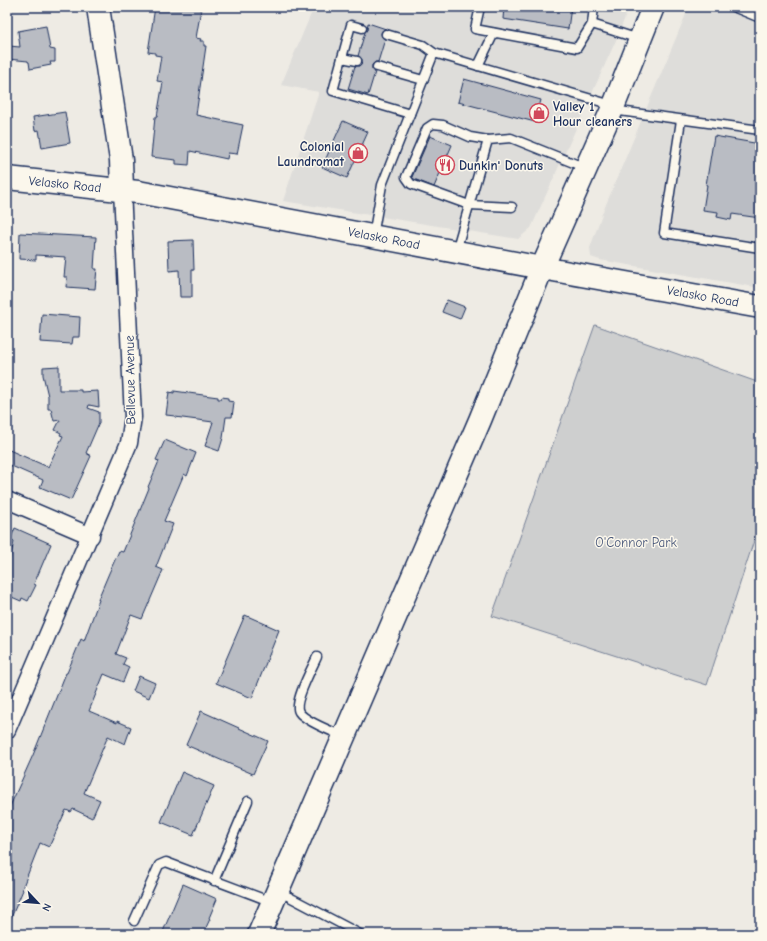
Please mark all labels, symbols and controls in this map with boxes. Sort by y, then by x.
place label: Valley 1 Hour cleaners [553,99,632,129]
shop icon: Valley 1 Hour cleaners [528,102,550,124]
place label: Colonial Laundromat [277,139,345,169]
shop icon: Colonial Laundromat [347,142,369,164]
restaurant icon: Dunkin' Donuts [434,154,456,176]
place label: Dunkin' Donuts [459,158,544,173]
street label: Velasko Road [28,173,102,195]
street label: Velasko Road [347,224,421,252]
street label: Velasko Road [666,282,740,310]
street label: Bellevue Avenue [122,335,138,425]
park label: O'Connor Park [595,535,677,550]
north arrow [18,883,58,923]
text: N [39,901,54,913]

